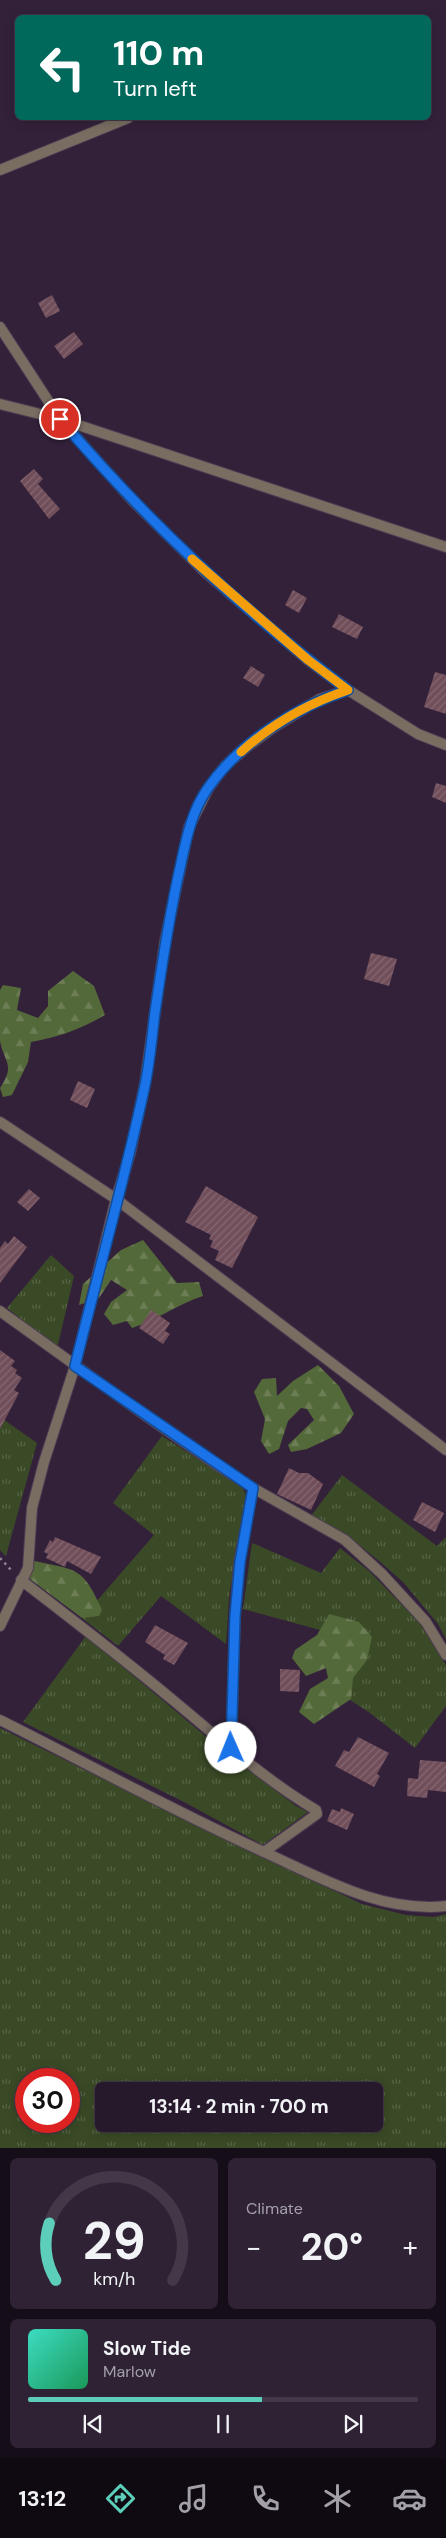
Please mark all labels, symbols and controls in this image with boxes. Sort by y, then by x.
text: 110 m [113,30,204,76]
icon: left [30,35,95,100]
text: Turn left [113,74,197,103]
pin [39,398,81,440]
icon: arrive [46,405,74,433]
position arrow [204,1721,256,1773]
speed limit sign: 30 [15,2068,80,2133]
text: 13:14 · 2 min · 700 m [149,2094,329,2119]
text: Climate [246,2198,303,2219]
text: 29 [83,2207,145,2275]
text: 20° [301,2222,363,2272]
text: − [246,2229,261,2266]
text: + [403,2229,418,2266]
text: km/h [93,2267,135,2291]
text: Slow Tide [103,2336,191,2361]
text: Marlow [103,2361,156,2382]
icon: previous [79,2410,107,2438]
icon: pause [209,2410,237,2438]
icon: next [339,2410,367,2438]
icon: directions [103,2481,138,2516]
icon: music [176,2481,211,2516]
icon: phone [248,2481,283,2516]
icon: climate [320,2481,355,2516]
icon: car [392,2481,427,2516]
text: 13:12 [19,2484,66,2513]

